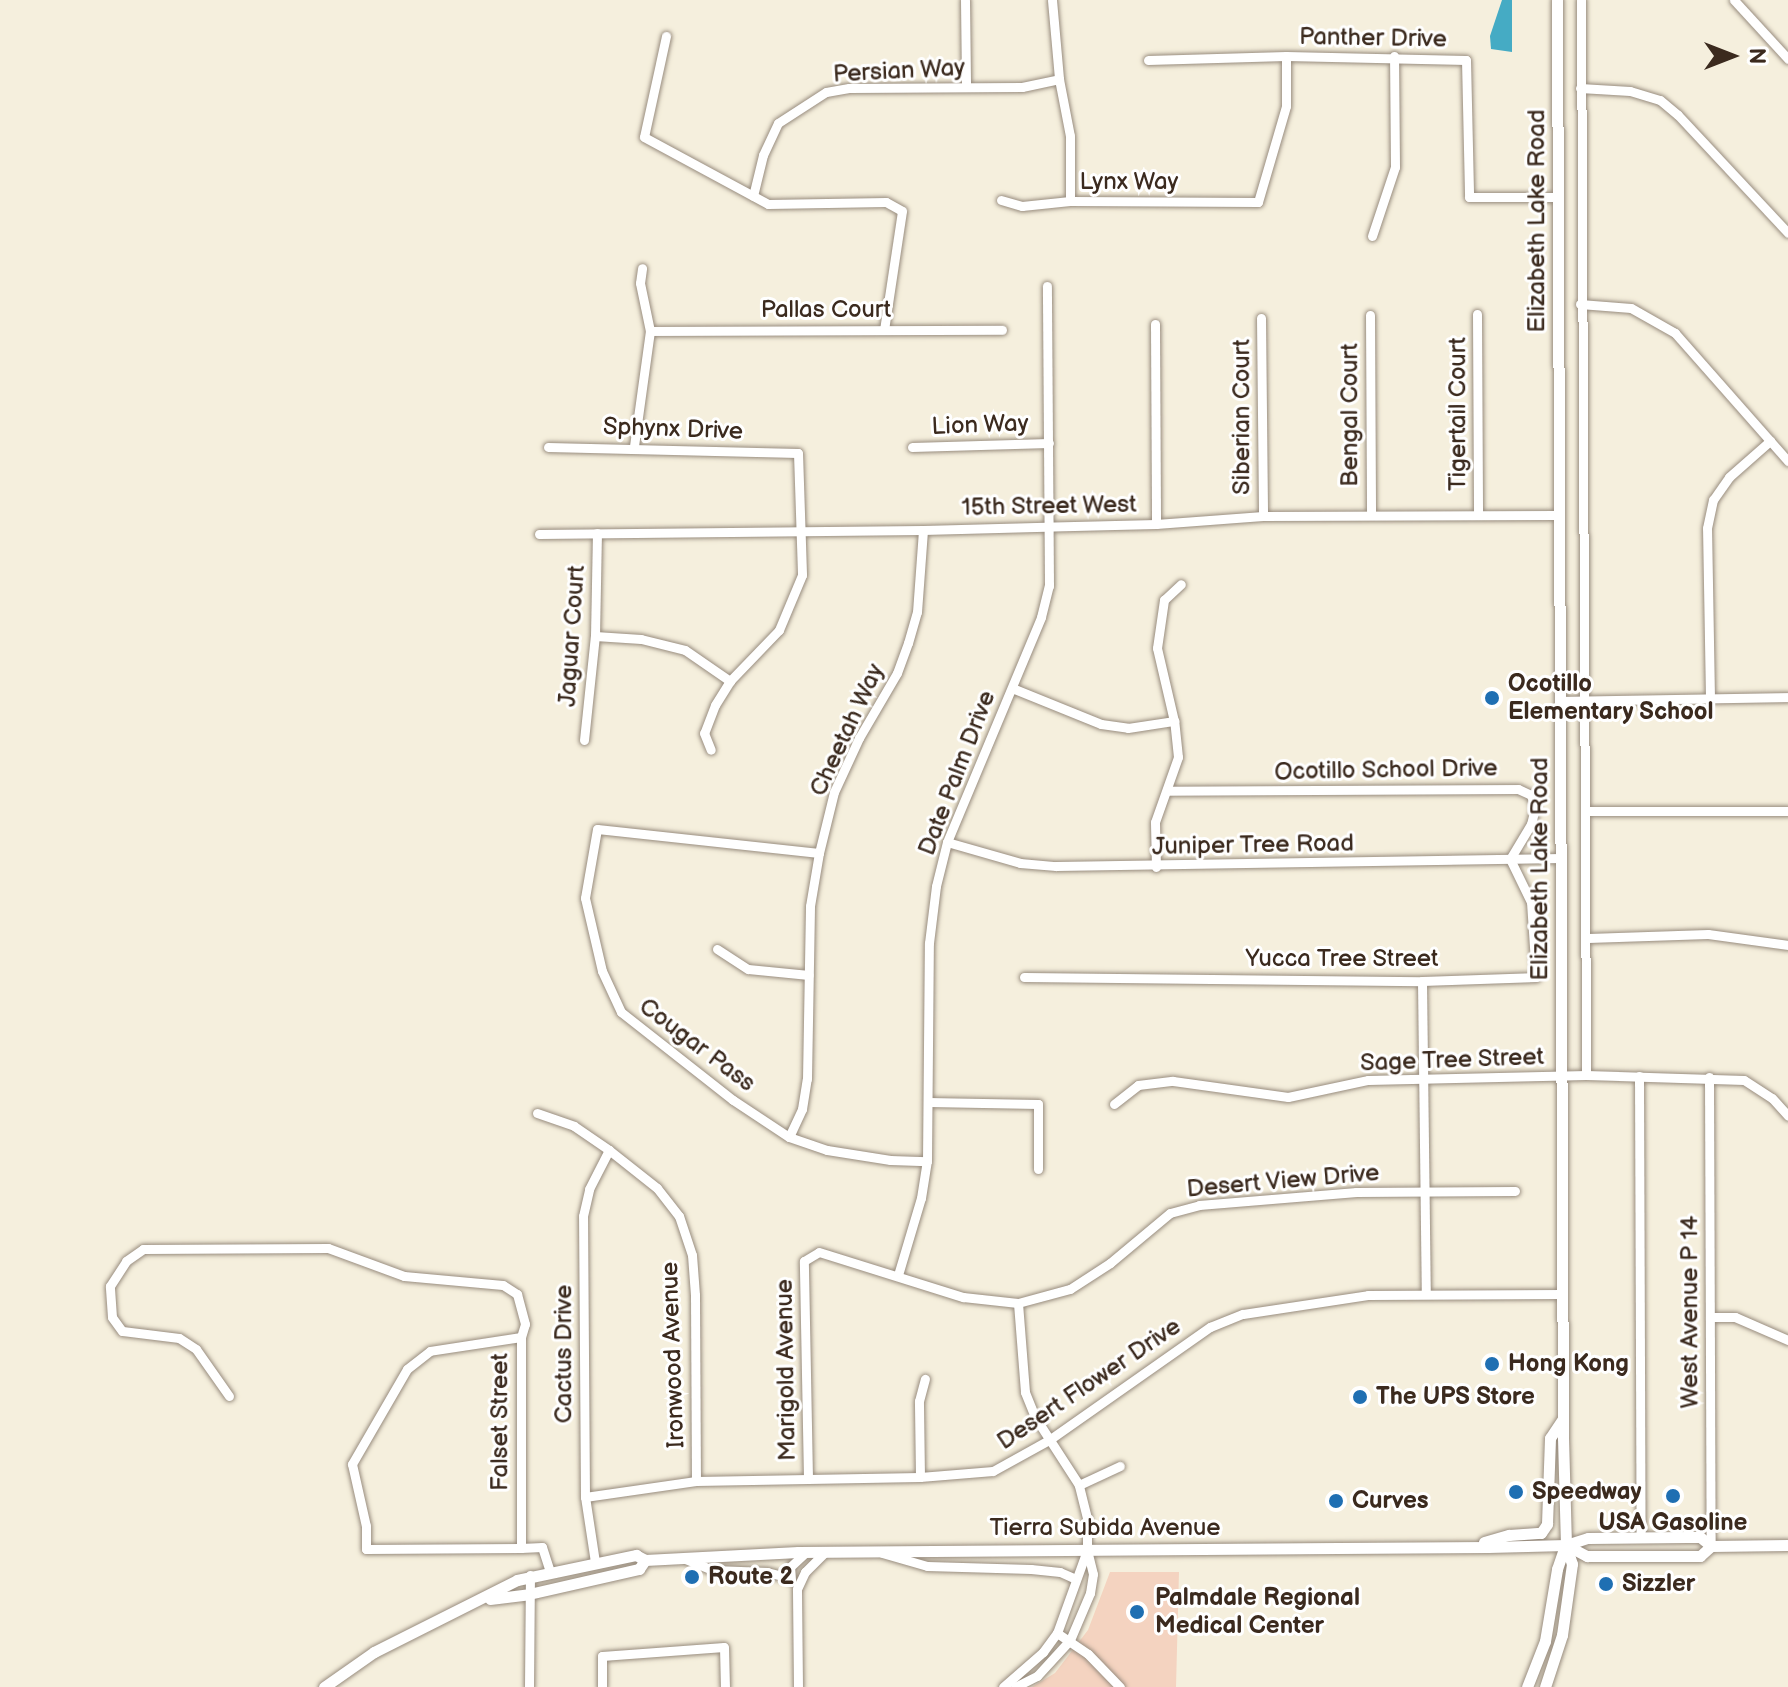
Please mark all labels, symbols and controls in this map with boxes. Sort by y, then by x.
north arrow [1692,16,1772,96]
street label: Panther Drive [1299,22,1447,54]
text: N [1743,48,1770,64]
street label: Persian Way [832,53,966,89]
street label: Elizabeth Lake Road [1523,109,1551,333]
street label: Lynx Way [1079,168,1179,196]
street label: Pallas Court [761,296,891,324]
street label: Tigertail Court [1444,337,1472,491]
street label: Siberian Court [1228,339,1256,495]
street label: Bengal Court [1336,343,1364,487]
street label: Lion Way [931,409,1029,441]
street label: Sphynx Drive [602,412,744,446]
street label: 15th Street West [960,490,1138,522]
street label: Jaguar Court [553,564,591,708]
street label: Cheetah Way [804,659,890,801]
place label: Ocotillo Elementary School [1508,670,1714,726]
street label: Date Palm Drive [912,687,1002,859]
marker: Ocotillo Elementary School [1483,689,1501,707]
street label: Ocotillo School Drive [1274,754,1498,786]
street label: Elizabeth Lake Road [1526,757,1554,981]
street label: Juniper Tree Road [1151,829,1355,861]
street label: Yucca Tree Street [1245,945,1439,973]
street label: Cougar Pass [633,992,761,1098]
street label: Sage Tree Street [1359,1042,1545,1078]
street label: Desert View Drive [1185,1158,1381,1204]
street label: West Avenue P 14 [1676,1215,1704,1409]
street label: Ironwood Avenue [655,1261,691,1449]
street label: Marigold Avenue [770,1279,802,1461]
street label: Cactus Drive [550,1285,578,1423]
street label: Desert Flower Drive [992,1312,1186,1456]
place label: Hong Kong [1508,1350,1629,1378]
street label: Falset Street [486,1353,514,1491]
marker: Hong Kong [1483,1355,1501,1373]
place label: The UPS Store [1376,1383,1535,1411]
marker: The UPS Store [1351,1388,1369,1406]
place label: Speedway [1532,1478,1641,1506]
marker: Speedway [1507,1483,1525,1501]
place label: Curves [1352,1487,1429,1515]
marker: USA Gasoline [1664,1487,1682,1505]
marker: Curves [1327,1492,1345,1510]
place label: USA Gasoline [1599,1509,1747,1537]
street label: Tierra Subida Avenue [989,1514,1221,1542]
place label: Route 2 [708,1563,794,1591]
marker: Route 2 [683,1568,701,1586]
place label: Sizzler [1622,1570,1695,1598]
marker: Sizzler [1597,1575,1615,1593]
place label: Palmdale Regional Medical Center [1155,1584,1360,1640]
marker: Palmdale Regional Medical Center [1126,1601,1148,1623]

